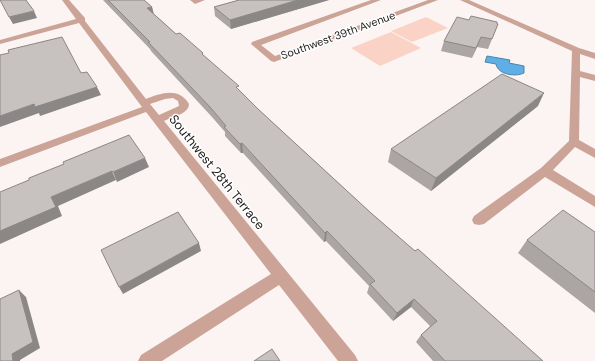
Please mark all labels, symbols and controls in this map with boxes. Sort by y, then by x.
street label: Southwest 39th Avenue [279,8,397,62]
street label: Southwest 28th Terrace [165,111,269,233]

